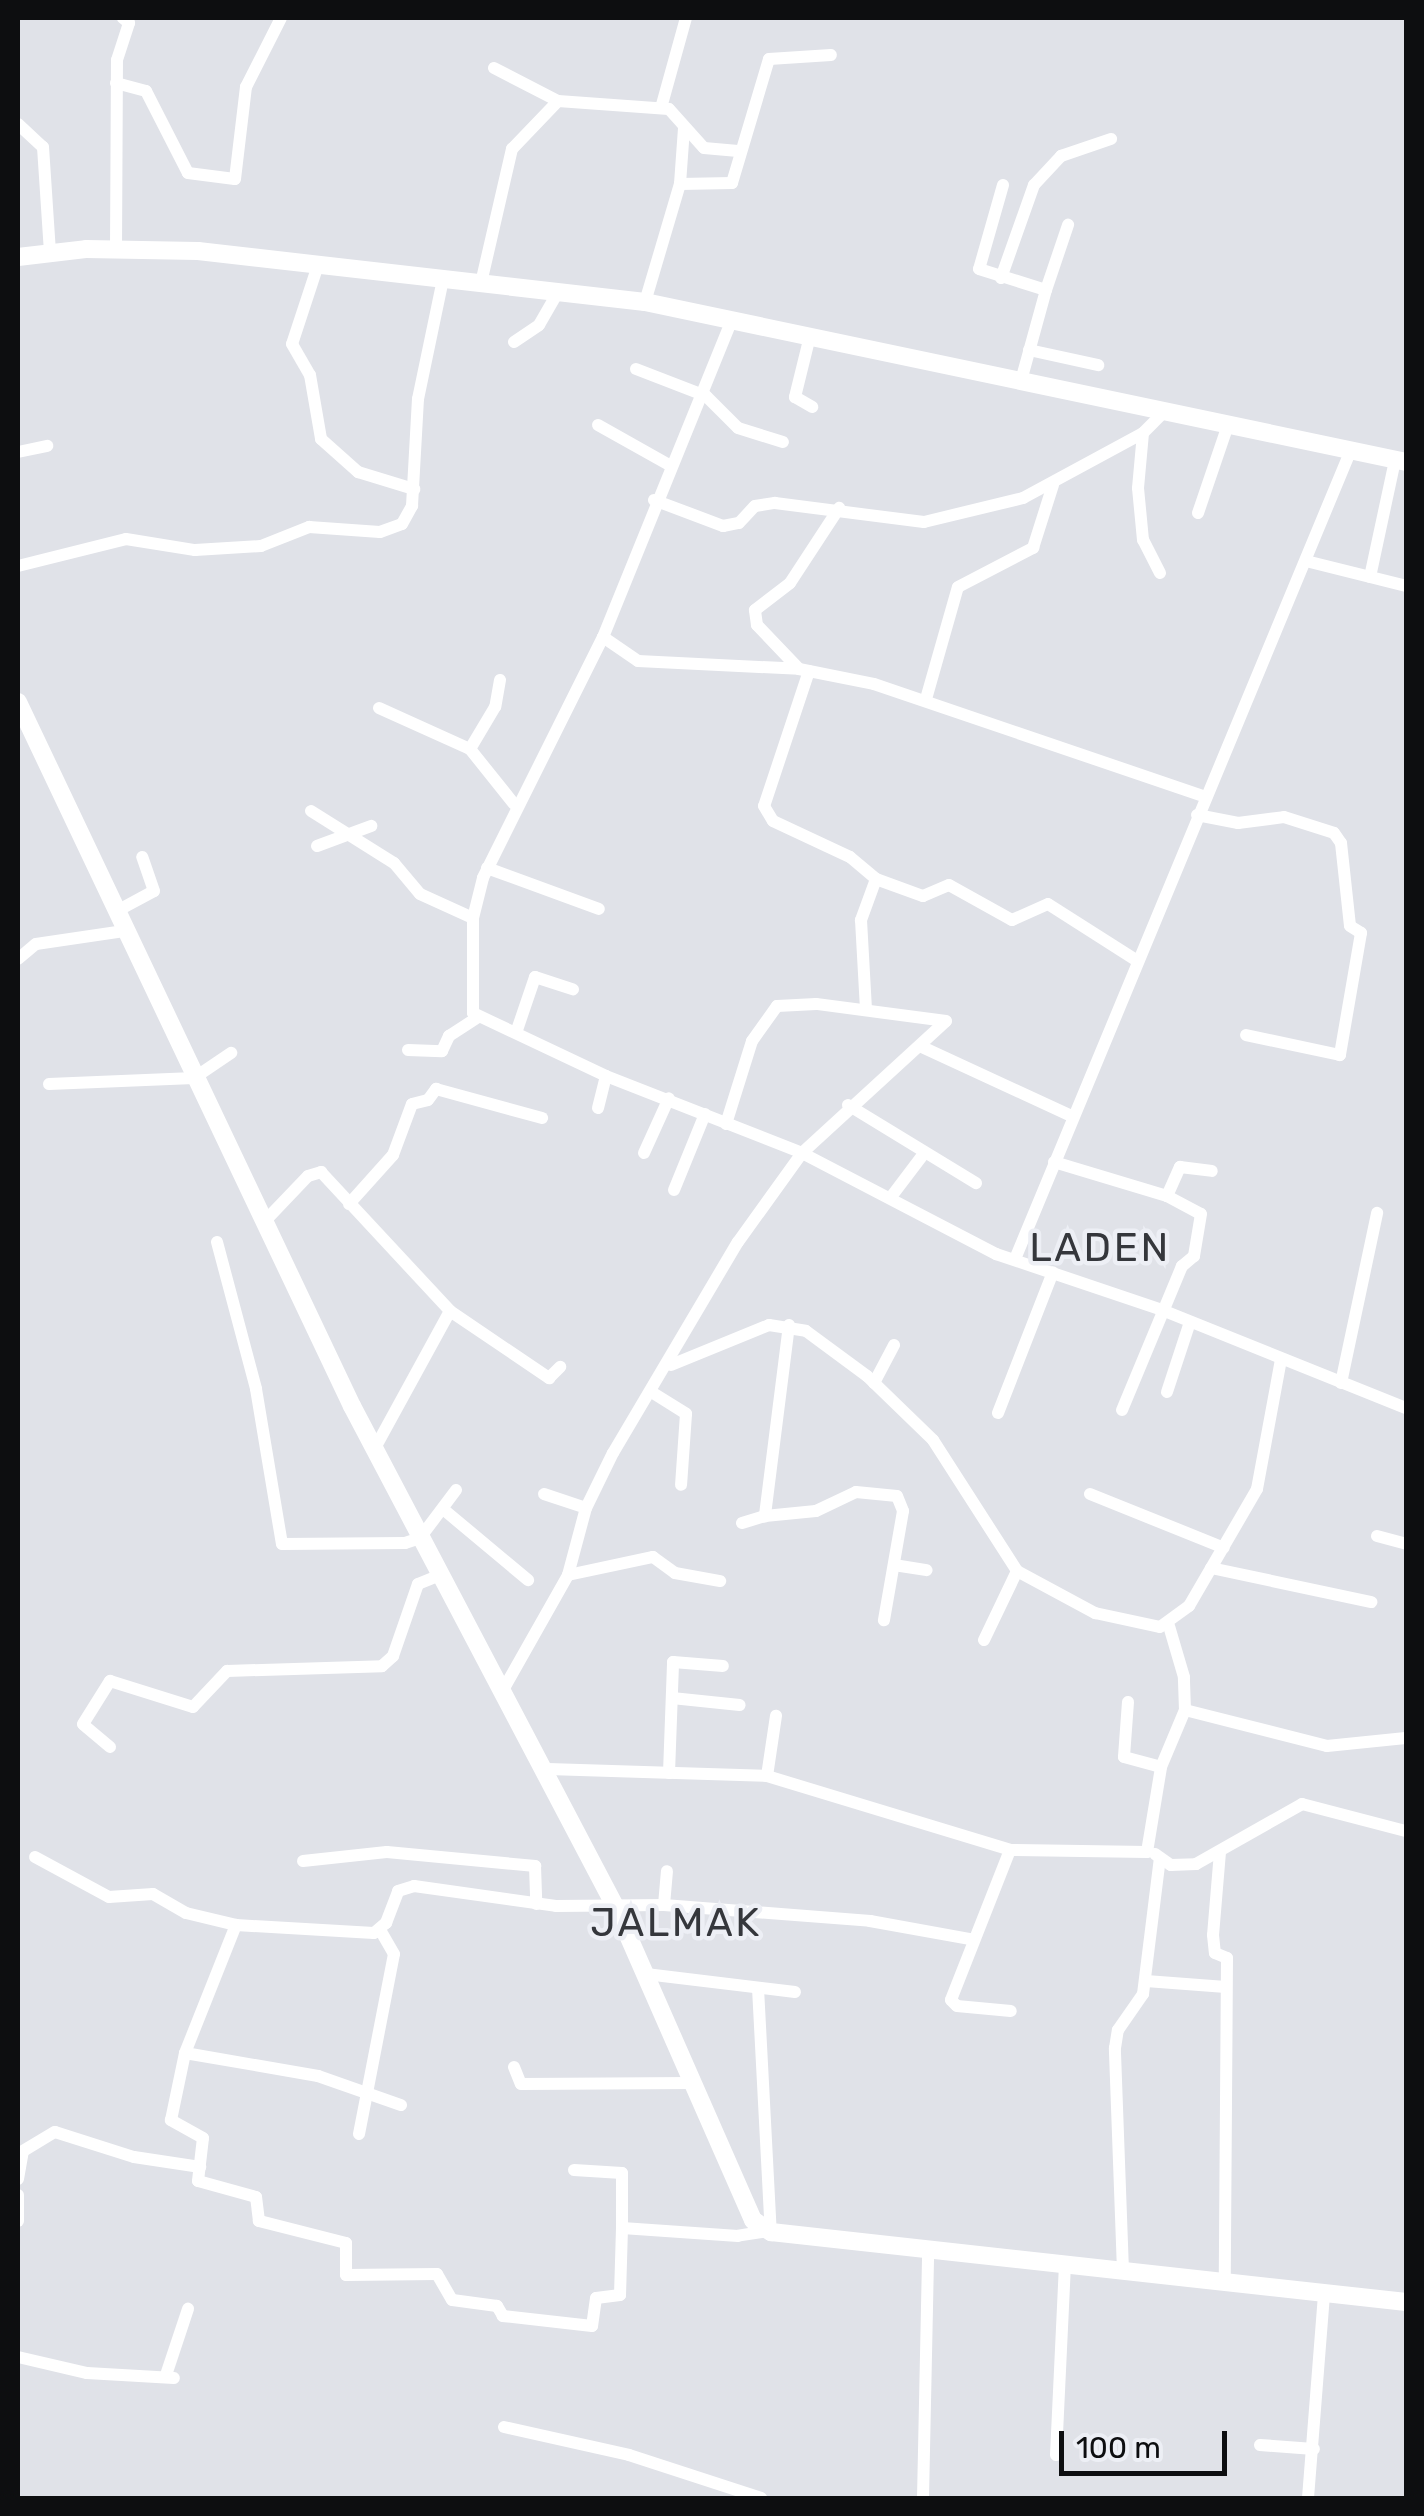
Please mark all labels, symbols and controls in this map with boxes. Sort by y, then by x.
district label: LADEN [1029,1224,1171,1272]
district label: JALMAK [590,1899,762,1947]
scale bar [1064,2411,1232,2473]
text: 100 m [1076,2430,1161,2466]

